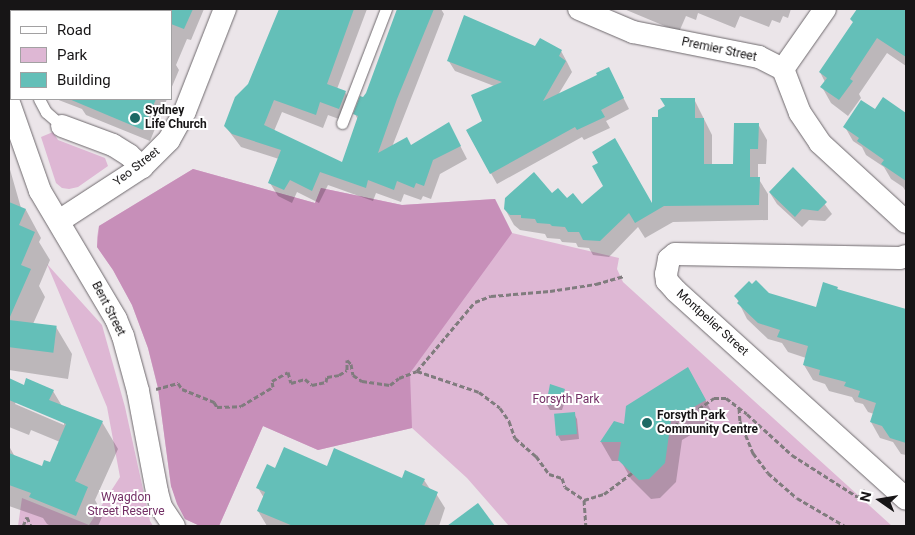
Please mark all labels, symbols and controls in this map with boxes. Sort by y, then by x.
legend [10,10,172,100]
text: Road [57,21,91,39]
street label: Premier Street [680,35,758,65]
text: Park [57,46,87,64]
text: Building [57,71,111,89]
place label: Sydney Life Church [145,104,207,132]
marker: Sydney Life Church [129,112,141,124]
street label: Yeo Street [111,144,163,190]
street label: Bent Street [88,279,128,339]
street label: Montpelier Street [673,287,751,359]
park label: Forsyth Park [533,393,599,407]
place label: Forsyth Park Community Centre [657,409,758,437]
marker: Forsyth Park Community Centre [641,417,653,429]
north arrow [855,475,905,525]
text: N [856,490,874,503]
park label: Wyagdon Street Reserve [87,491,165,519]

